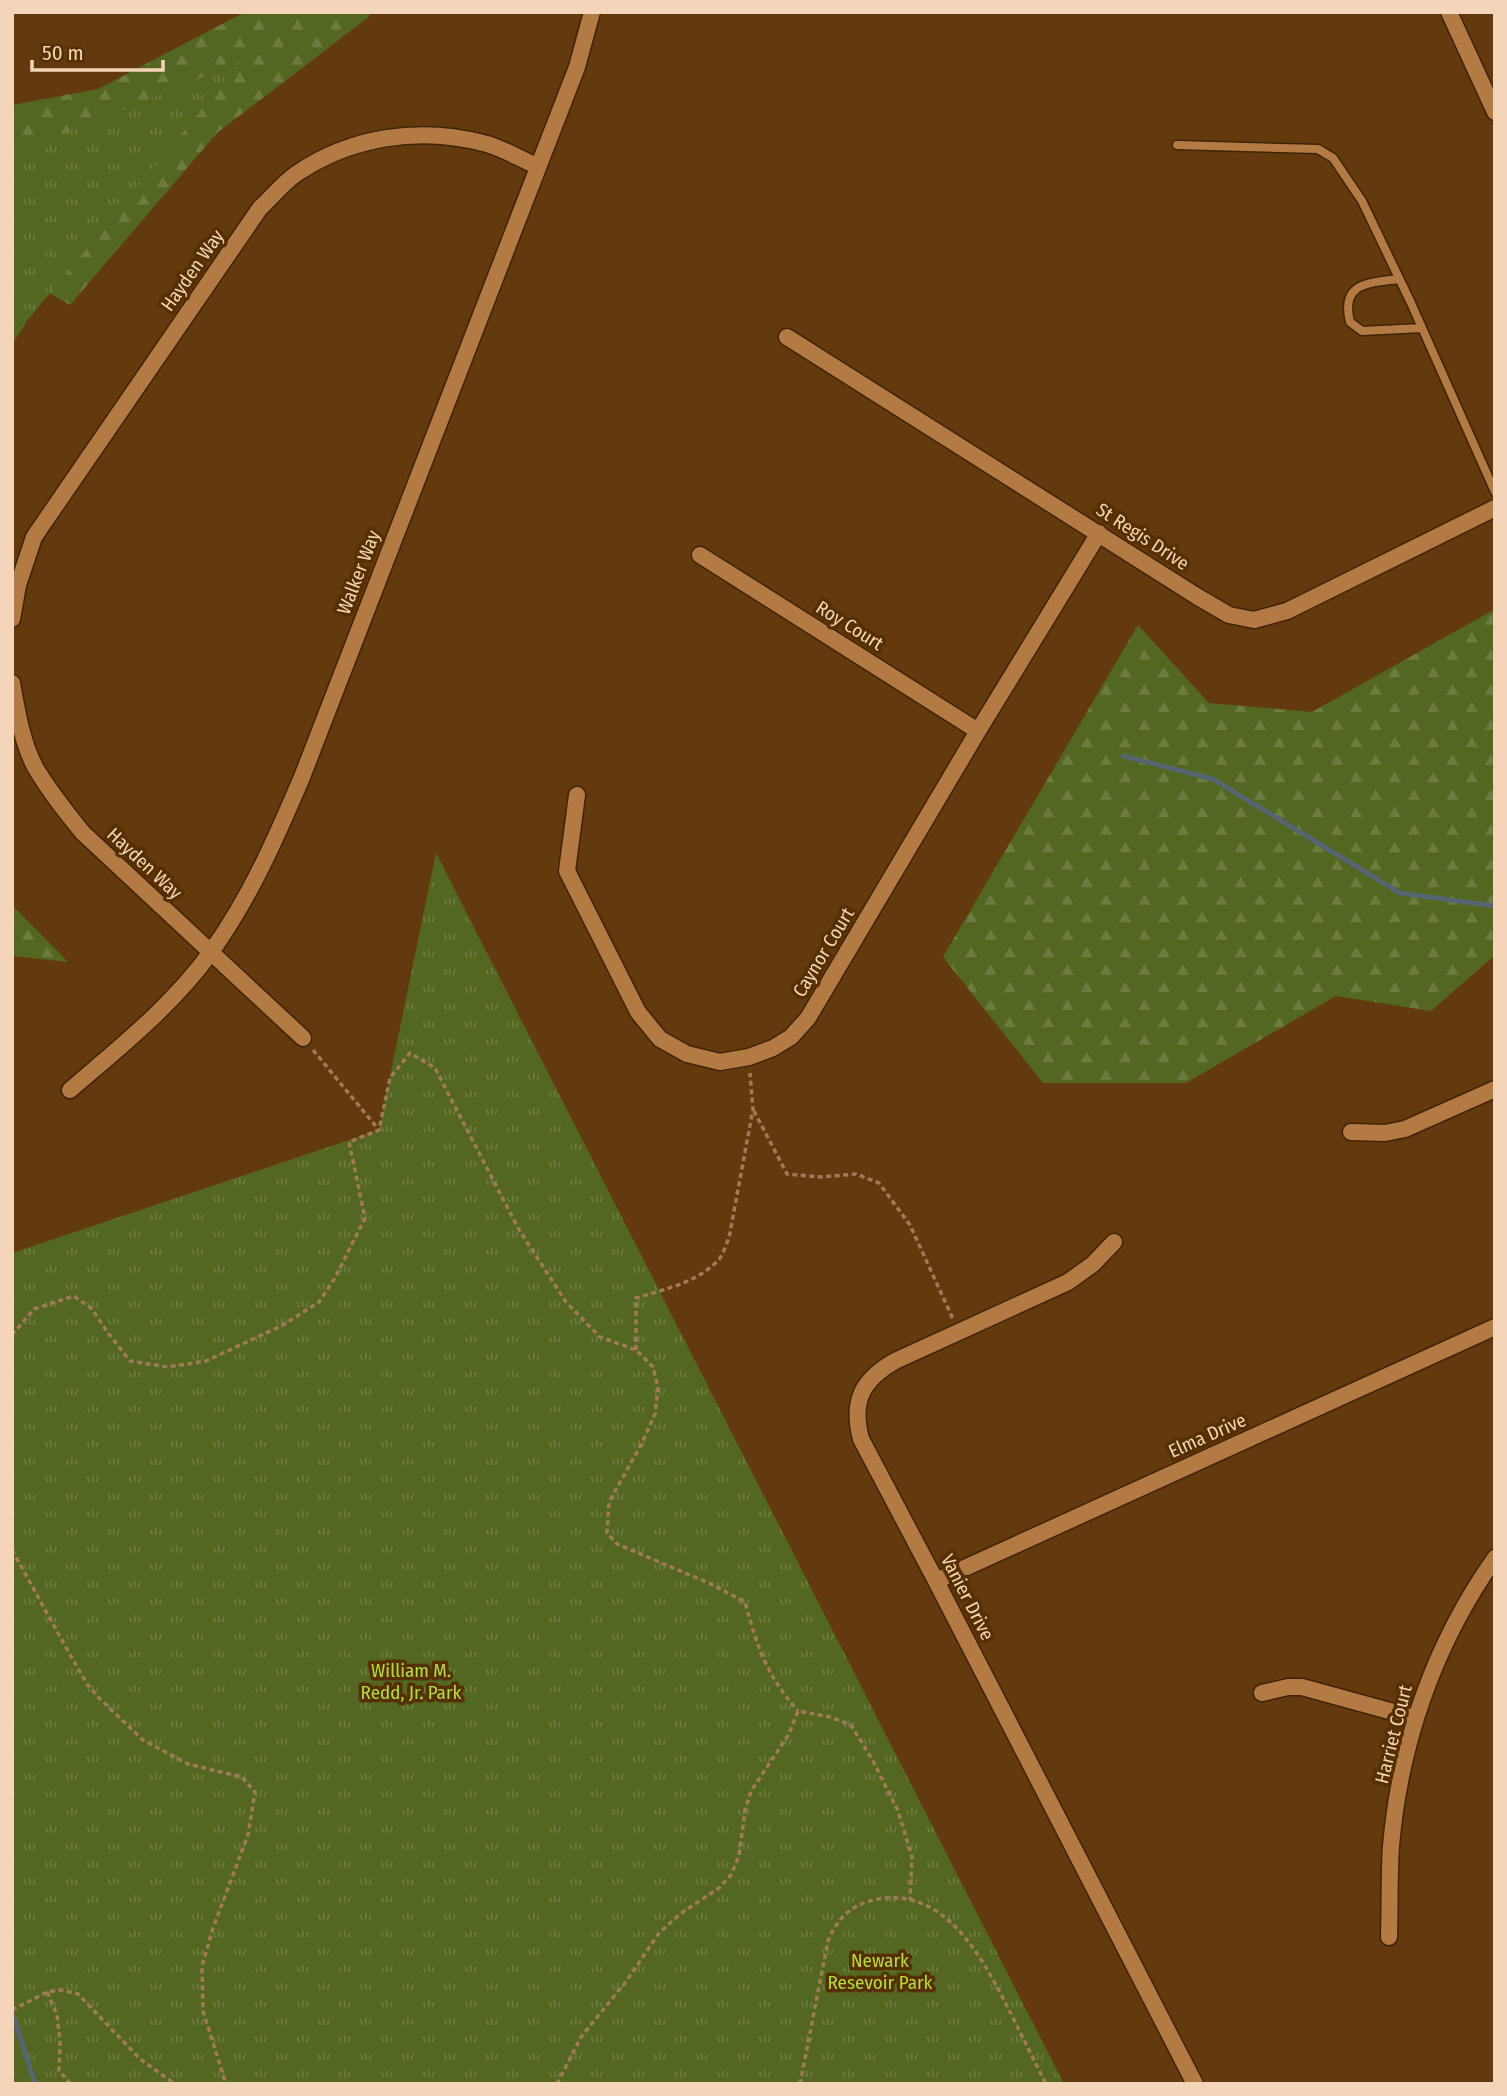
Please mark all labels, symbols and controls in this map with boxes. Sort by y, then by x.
scale bar [32,28,163,72]
text: 50 m [42,40,84,66]
street label: Hayden Way [156,225,229,315]
street label: St Regis Drive [1092,498,1193,575]
street label: Walker Way [332,526,385,617]
street label: Roy Court [812,596,888,655]
street label: Hayden Way [102,823,187,904]
street label: Caynor Court [788,903,859,1001]
street label: Elma Drive [1165,1408,1250,1463]
street label: Vanier Drive [936,1550,999,1644]
park label: William M. Redd, Jr. Park [361,1659,462,1704]
street label: Harriet Court [1370,1682,1417,1786]
park label: Newark Resevoir Park [828,1949,933,1994]

